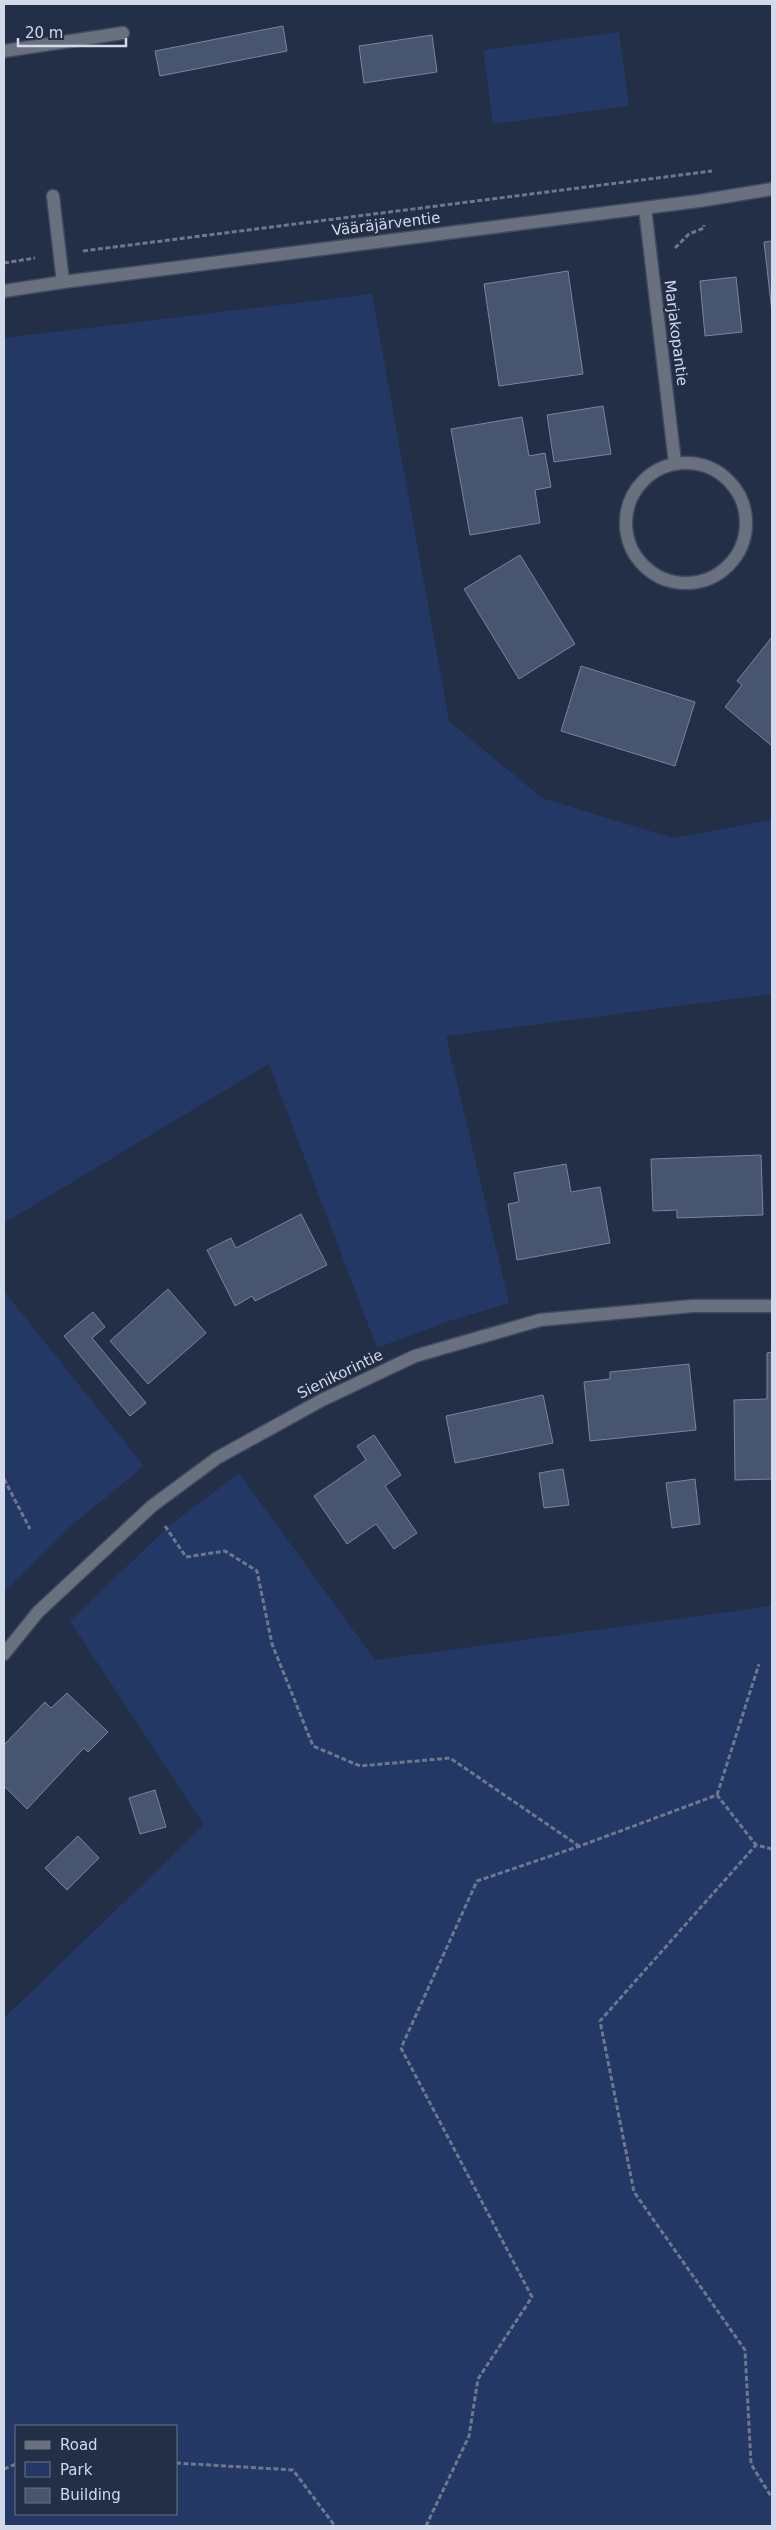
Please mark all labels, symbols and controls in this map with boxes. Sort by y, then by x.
scale bar [18,15,125,47]
text: 20 m [25,24,63,42]
street label: Vääräjärventie [331,208,441,240]
street label: Marjakopantie [661,279,691,387]
street label: Sienikorintie [294,1346,386,1402]
legend [15,2425,178,2515]
text: Road [60,2436,98,2454]
text: Park [60,2461,93,2479]
text: Building [60,2486,121,2504]

